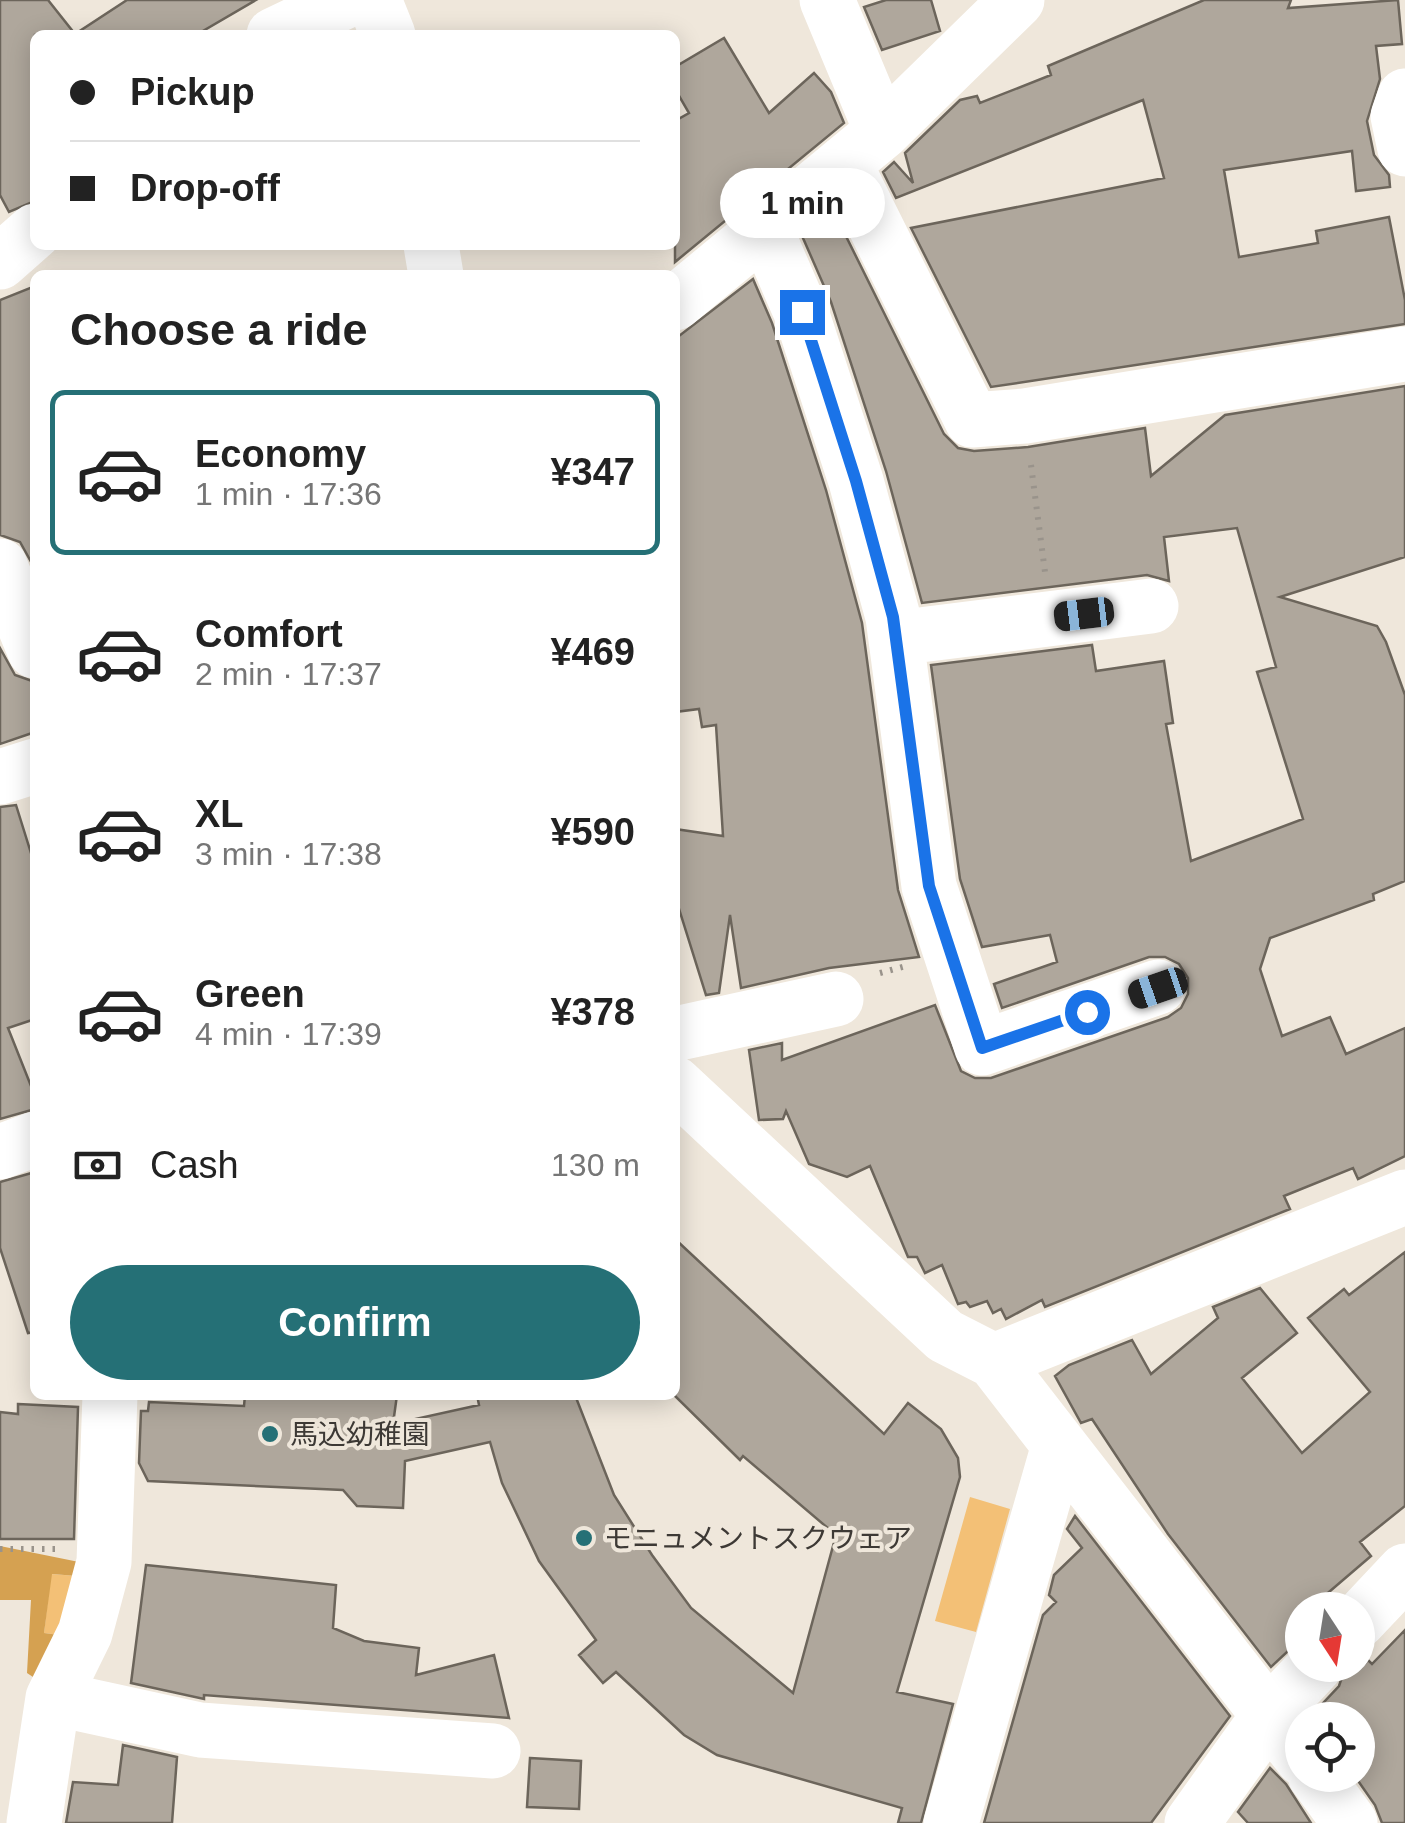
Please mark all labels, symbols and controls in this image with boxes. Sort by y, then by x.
text: Pickup [130,71,255,113]
text: Drop-off [130,167,280,209]
callout: 1 min [720,167,884,237]
text: 1 min [761,185,844,221]
route end [780,290,825,335]
text: Choose a ride [70,304,368,355]
icon: car [75,428,165,518]
text: Economy [195,433,366,475]
text: ¥347 [550,451,635,493]
text: 1 min · 17:36 [195,476,382,512]
car [1052,595,1116,633]
icon: car [75,608,165,698]
text: Comfort [195,613,343,655]
text: ¥469 [550,631,635,673]
text: 2 min · 17:37 [195,656,382,692]
icon: car [75,788,165,878]
text: XL [195,793,244,835]
text: ¥590 [550,811,635,853]
text: 3 min · 17:38 [195,836,382,872]
car [1125,964,1191,1012]
icon: car [75,968,165,1058]
text: Green [195,973,305,1015]
route start [1065,990,1110,1035]
text: ¥378 [550,991,635,1033]
text: 4 min · 17:39 [195,1016,382,1052]
icon: cash [70,1138,125,1193]
text: Cash [150,1144,239,1186]
text: 130 m [551,1147,640,1183]
button: Confirm [70,1265,640,1380]
place label: 馬込幼稚園 [290,1419,430,1450]
marker: 馬込幼稚園 [259,1423,281,1445]
place label: モニュメントスクウェア [604,1523,912,1554]
marker: モニュメントスクウェア [573,1527,595,1549]
north arrow [1285,1592,1375,1682]
map controls [1285,1592,1375,1792]
button: locate [1285,1702,1375,1792]

